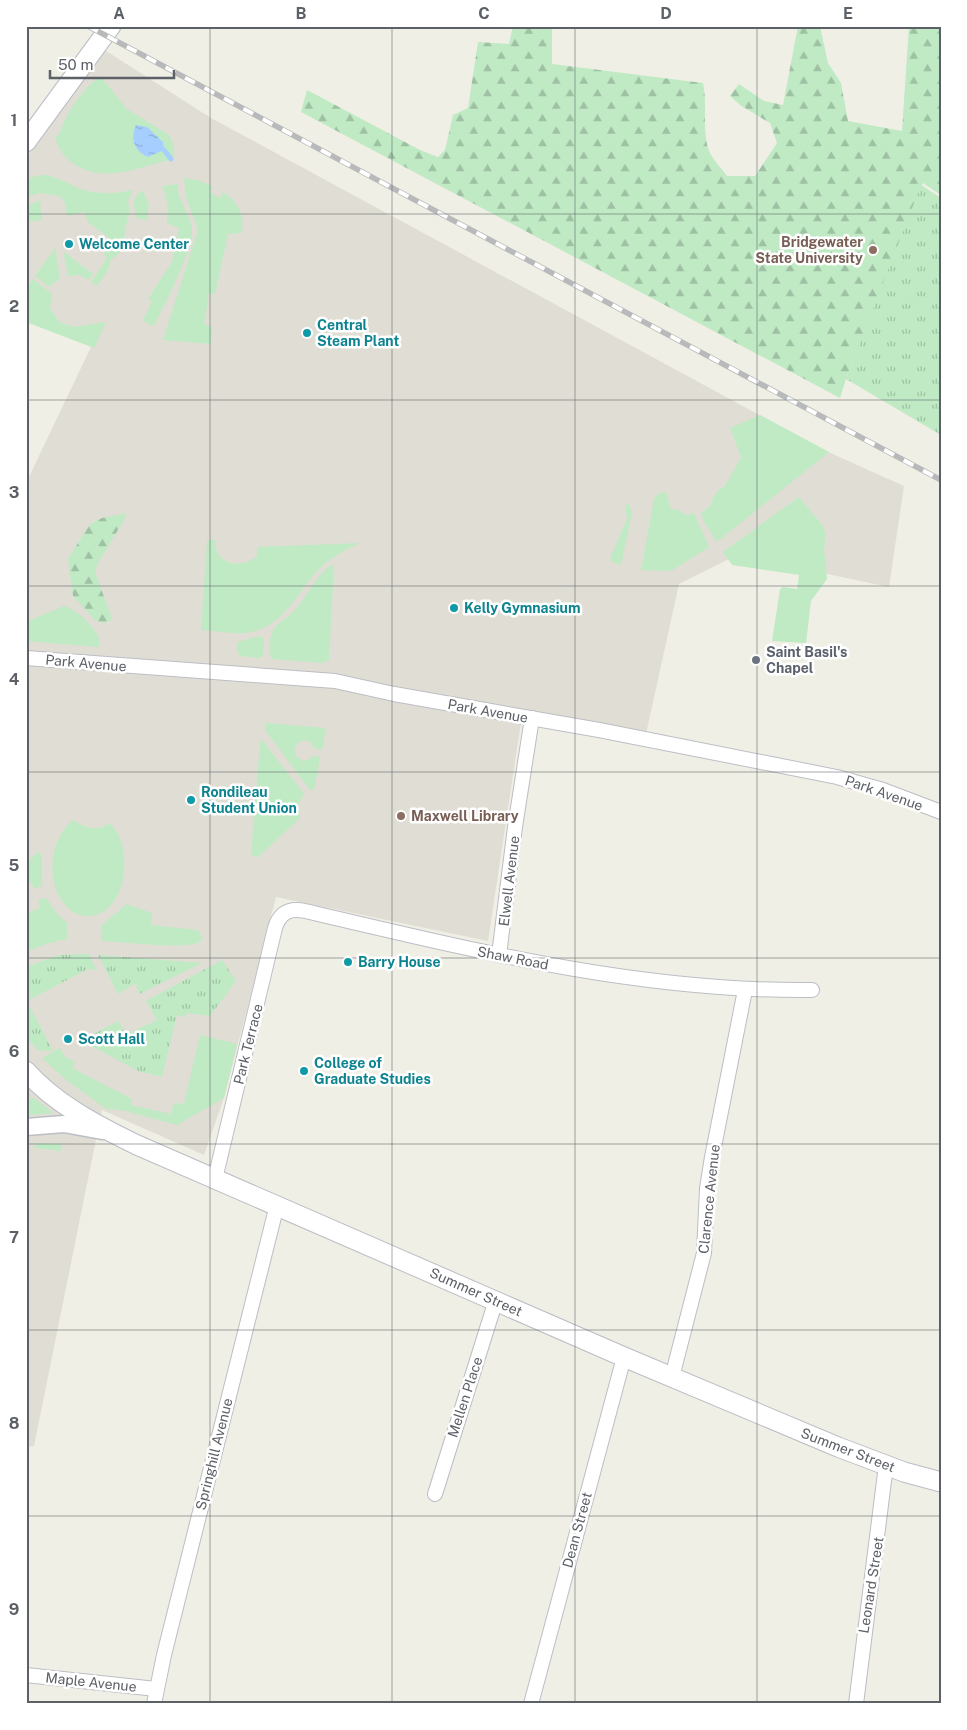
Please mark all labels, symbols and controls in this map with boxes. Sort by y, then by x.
text: A [113,4,125,23]
text: B [296,4,307,23]
text: C [478,4,490,23]
text: D [660,4,672,23]
text: E [843,4,853,23]
scale bar [50,48,174,80]
text: 50 m [58,56,93,73]
text: 1 [11,111,17,130]
place label: Bridgewater State University [755,234,863,266]
place label: Welcome Center [79,236,189,252]
marker: Welcome Center [63,238,75,250]
marker: Bridgewater State University [867,244,879,256]
text: 2 [9,297,19,316]
place label: Central Steam Plant [317,317,399,349]
marker: Central Steam Plant [301,327,313,339]
text: 3 [9,483,19,502]
place label: Kelly Gymnasium [464,600,580,616]
marker: Kelly Gymnasium [448,602,460,614]
place label: Saint Basil's Chapel [766,644,847,676]
street label: Park Avenue [45,651,127,675]
marker: Saint Basil's Chapel [750,654,762,666]
text: 4 [9,670,20,689]
street label: Park Avenue [447,696,530,726]
street label: Park Avenue [843,772,925,814]
place label: Rondileau Student Union [201,784,297,816]
marker: Rondileau Student Union [185,794,197,806]
place label: Maxwell Library [411,808,519,824]
marker: Maxwell Library [395,810,407,822]
street label: Elwell Avenue [496,835,522,927]
text: 5 [9,856,20,875]
street label: Shaw Road [476,943,550,973]
place label: Barry House [358,954,441,970]
marker: Barry House [342,956,354,968]
street label: Park Terrace [230,1002,266,1086]
place label: Scott Hall [78,1031,146,1047]
marker: Scott Hall [62,1033,74,1045]
text: 6 [9,1042,19,1061]
place label: College of Graduate Studies [314,1055,431,1087]
marker: College of Graduate Studies [298,1065,310,1077]
street label: Clarence Avenue [695,1143,723,1254]
text: 7 [9,1228,19,1247]
street label: Summer Street [427,1264,525,1320]
street label: Mellen Place [444,1355,486,1439]
street label: Springhill Avenue [192,1396,236,1512]
text: 8 [9,1414,20,1433]
street label: Summer Street [799,1425,897,1475]
street label: Dean Street [559,1490,595,1570]
street label: Leonard Street [855,1536,887,1634]
text: 9 [9,1600,19,1619]
street label: Maple Avenue [45,1669,137,1695]

